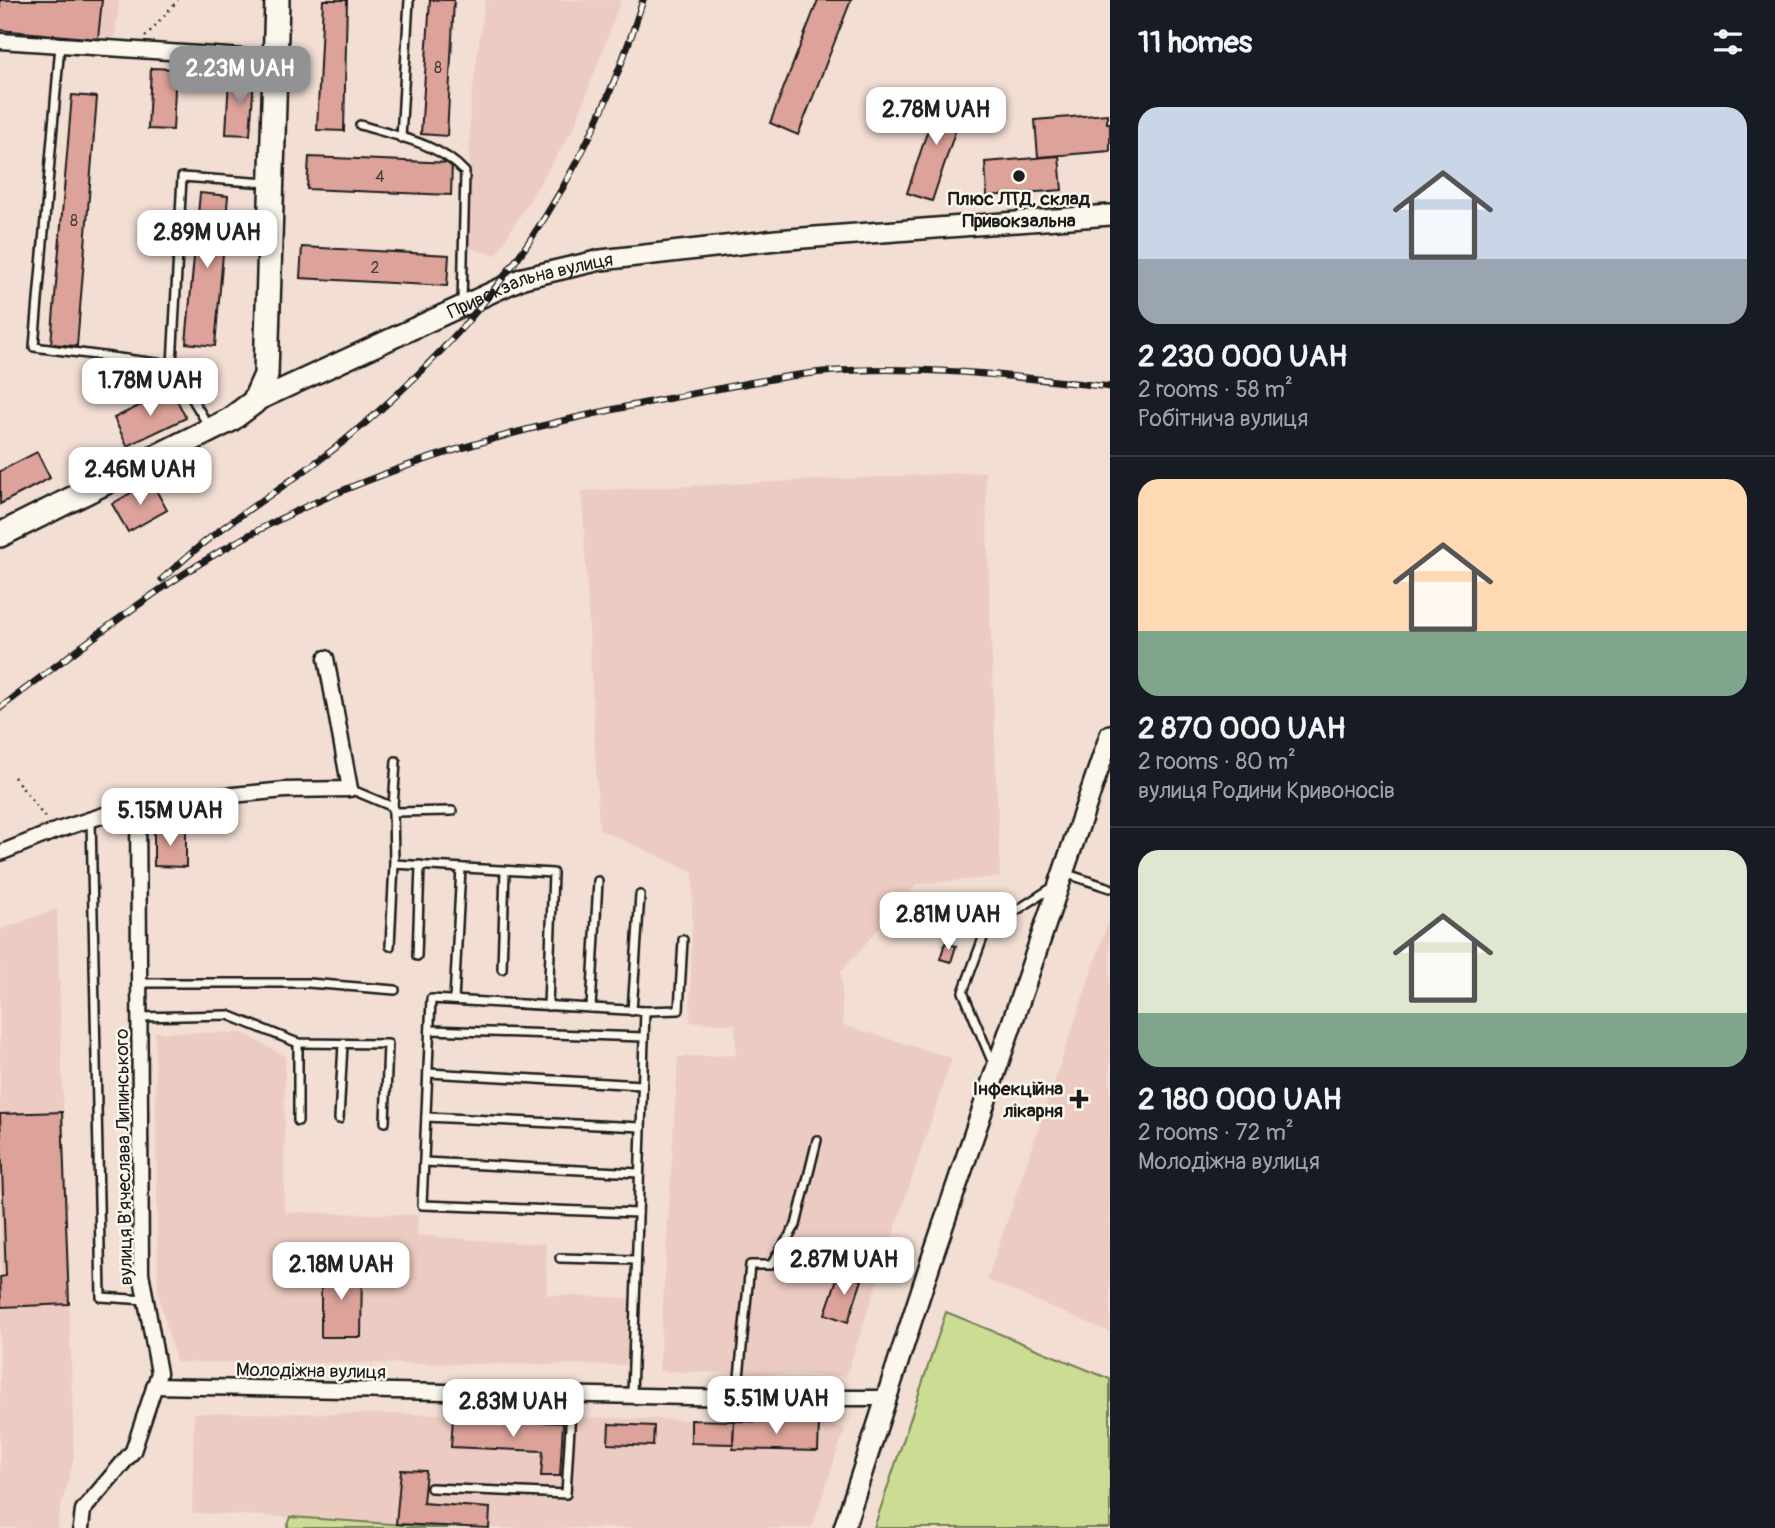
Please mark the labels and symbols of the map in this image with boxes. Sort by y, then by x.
pin: 2.23M UAH [160,46,320,106]
house number: 8 [434,58,442,78]
pin: 2.78M UAH [856,88,1016,147]
house number: 4 [375,167,385,187]
marker: Плюс ЛТД, склад Привокзальна [1011,168,1027,184]
place label: Плюс ЛТД, склад Привокзальна [948,187,1091,233]
pin: 2.89M UAH [127,210,287,270]
house number: 8 [70,211,78,231]
street label: Привокзальна вулиця [444,248,614,324]
house number: 2 [371,258,380,278]
pin: 1.78M UAH [70,358,230,418]
pin: 2.46M UAH [60,448,220,507]
pin: 5.15M UAH [90,788,250,848]
pin: 2.81M UAH [868,892,1028,952]
street label: вулиця В'ячеслава Липинського [110,1028,138,1285]
place label: Інфекційна лікарня [973,1077,1063,1123]
marker: Інфекційна лікарня [1069,1089,1089,1109]
pin: 2.87M UAH [764,1238,924,1297]
pin: 2.18M UAH [261,1242,421,1302]
street label: Молодіжна вулиця [236,1358,386,1384]
pin: 5.51M UAH [696,1376,856,1436]
pin: 2.83M UAH [433,1380,593,1439]

